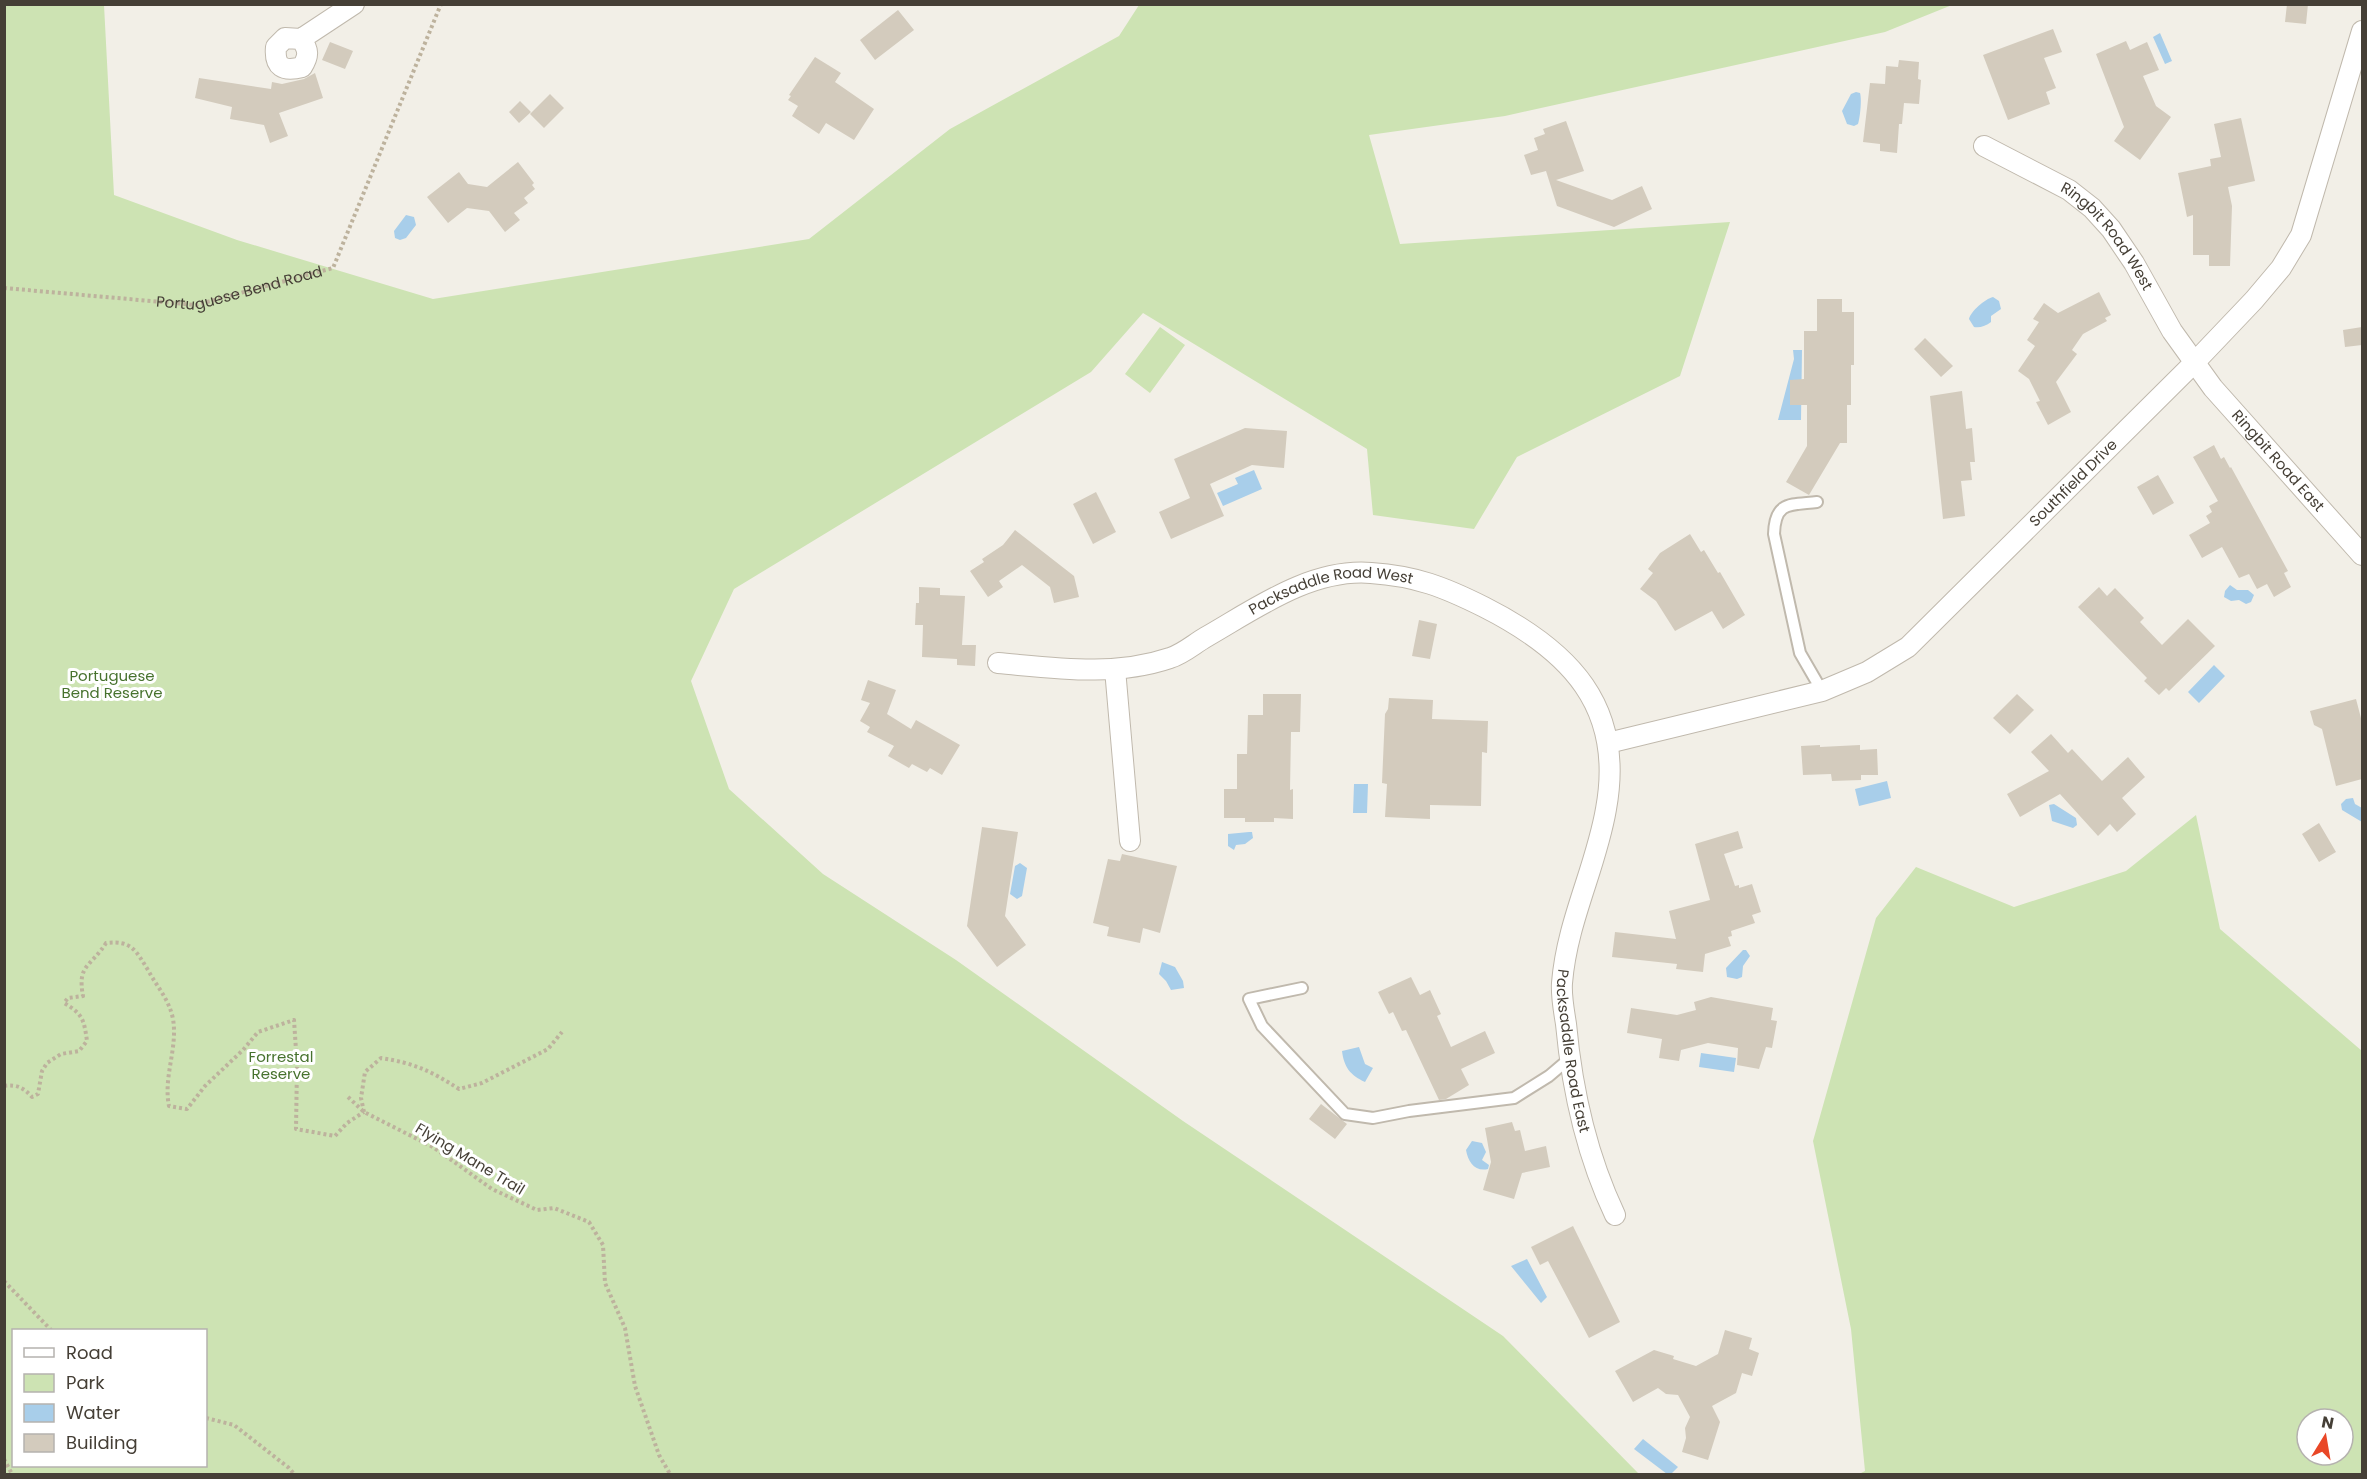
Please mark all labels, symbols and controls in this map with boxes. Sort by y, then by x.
street label: Ringbit Road West [2057,177,2158,294]
street label: Portuguese Bend Road [155,260,325,315]
street label: Ringbit Road East [2227,405,2329,516]
street label: Southfield Drive [2024,434,2122,531]
street label: Packsaddle Road West [1245,561,1415,620]
park label: Portuguese Bend Reserve [61,665,163,703]
street label: Packsaddle Road East [1552,968,1596,1135]
park label: Forrestal Reserve [249,1046,313,1084]
street label: Flying Mane Trail [412,1118,529,1200]
legend [12,1329,207,1467]
text: Road [66,1340,113,1365]
text: Park [66,1370,105,1395]
text: Water [66,1400,120,1425]
north arrow [2295,1407,2355,1467]
text: N [2320,1410,2336,1435]
text: Building [66,1430,138,1455]

